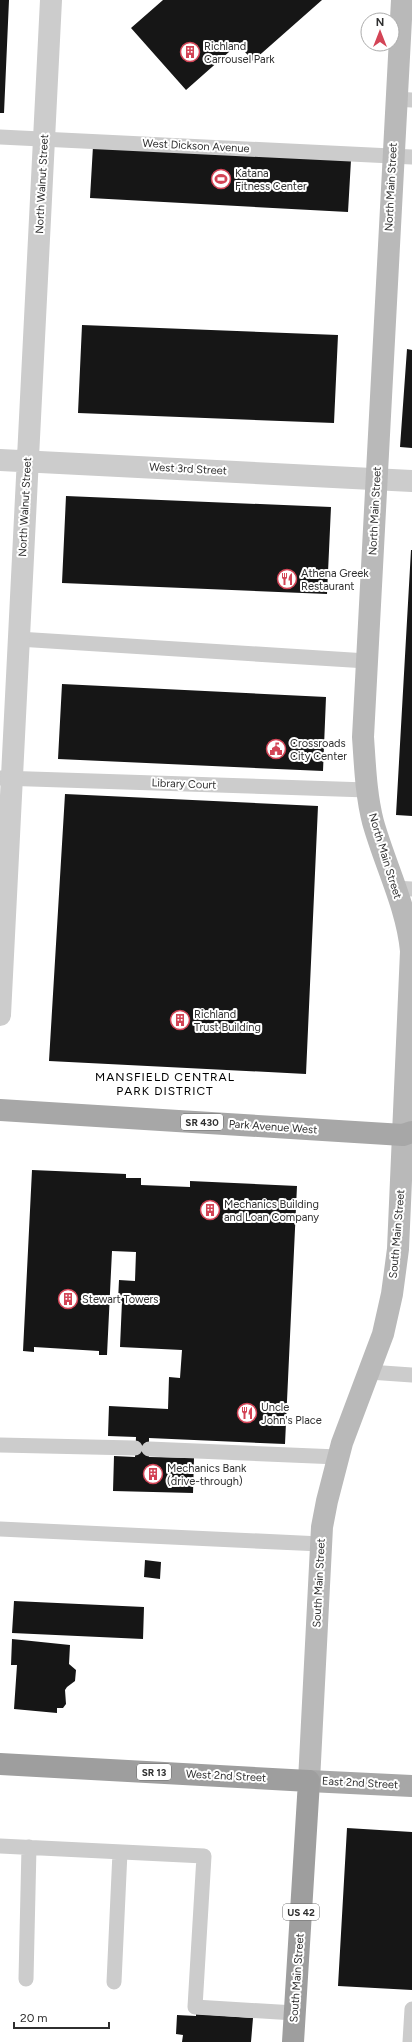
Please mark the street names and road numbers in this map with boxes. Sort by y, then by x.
street label: North Walnut Street [33,134,51,234]
street label: West Dickson Avenue [142,137,250,155]
street label: North Main Street [382,142,400,232]
street label: North Walnut Street [16,457,34,557]
street label: West 3rd Street [149,460,227,478]
street label: North Main Street [366,466,384,556]
street label: Library Court [151,776,217,792]
street label: North Main Street [366,812,404,900]
road number: SR 430 [181,1114,223,1130]
street label: Park Avenue West [228,1117,318,1137]
street label: South Main Street [387,1189,407,1279]
street label: South Main Street [310,1538,328,1628]
road number: SR 13 [137,1764,171,1780]
street label: West 2nd Street [186,1767,266,1785]
street label: East 2nd Street [322,1775,398,1791]
road number: US 42 [283,1904,319,1920]
street label: South Main Street [287,1933,307,2023]

